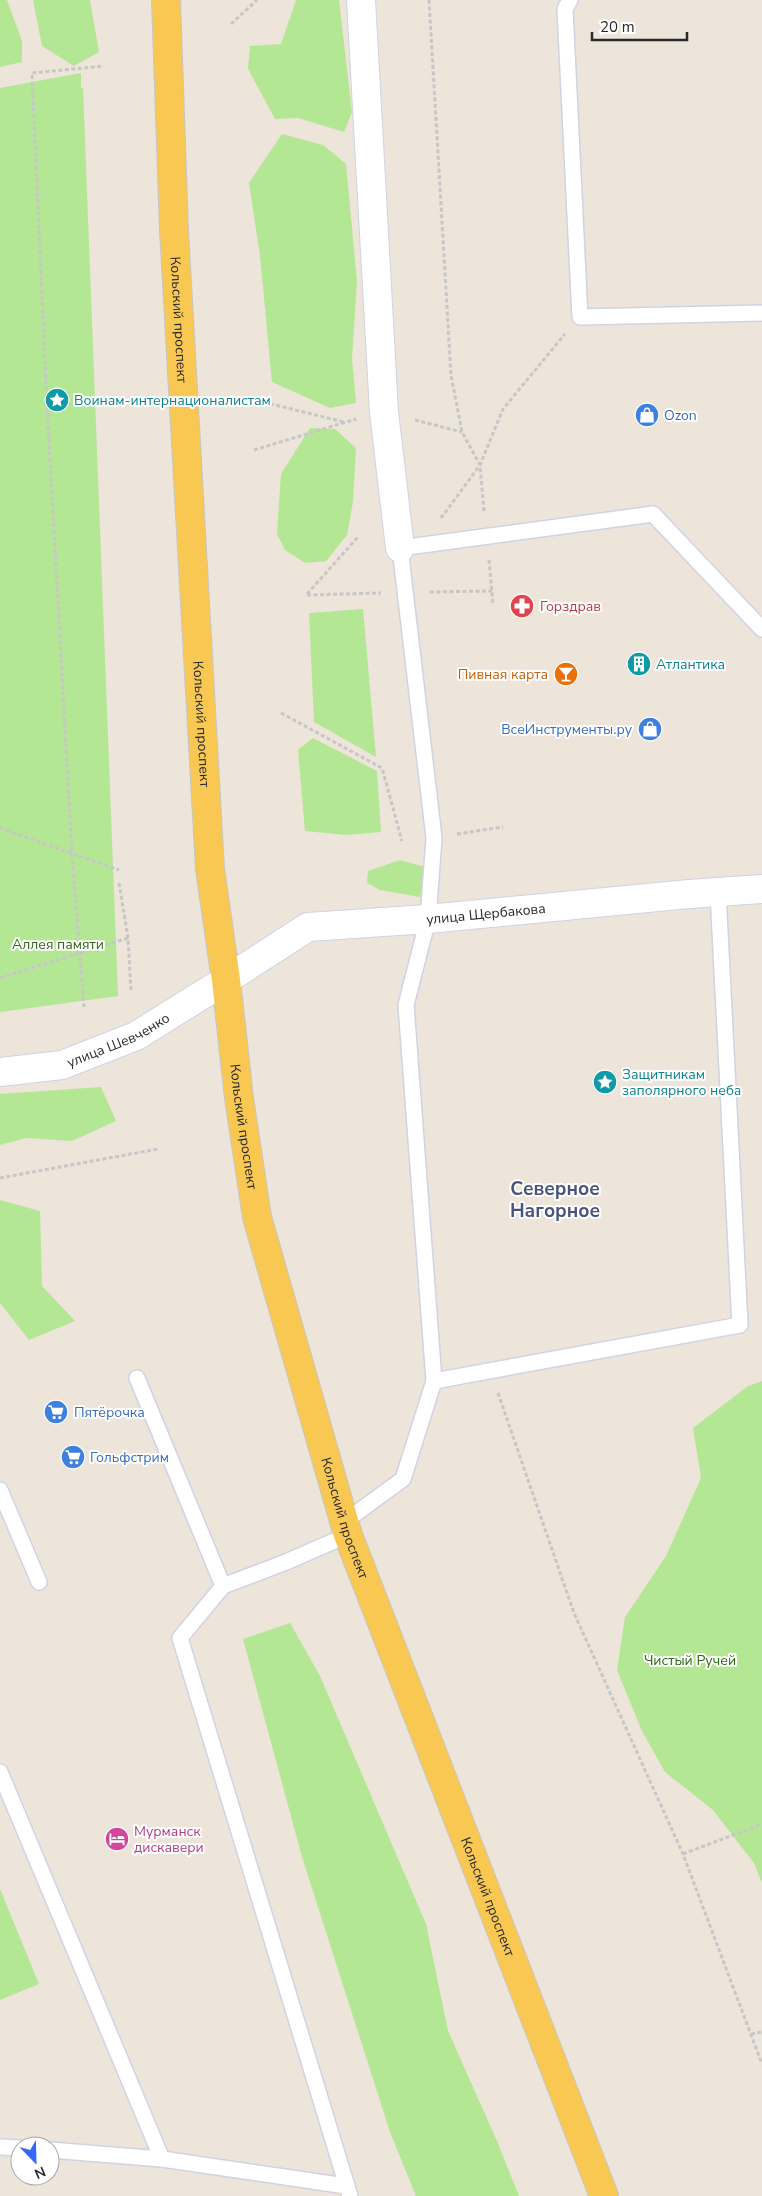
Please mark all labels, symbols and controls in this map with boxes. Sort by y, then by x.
scale bar [592,10,687,42]
text: 20 m [600,17,635,37]
street label: Кольский проспект [166,256,192,384]
place icon: Воинам-интернационалистам [44,387,70,413]
place label: Воинам-интернационалистам [74,391,271,410]
shop icon: Ozon [634,402,660,428]
place label: Ozon [664,406,697,425]
pharmacy icon: Горздрав [509,593,535,619]
place label: Горздрав [540,597,601,616]
building icon: Атлантика [626,651,652,677]
place label: Атлантика [656,655,725,674]
street label: Кольский проспект [188,660,214,789]
bar icon: Пивная карта [553,661,579,687]
place label: Пивная карта [458,665,548,684]
shop icon: ВсеИнструменты.ру [637,716,663,742]
place label: ВсеИнструменты.ру [501,720,633,739]
street label: улица Щербакова [425,899,546,929]
park label: Аллея памяти [12,935,104,954]
street label: улица Шевченко [64,1008,174,1072]
street label: Кольский проспект [225,1063,262,1192]
place label: Защитникам заполярного неба [622,1065,741,1100]
place icon: Защитникам заполярного неба [592,1069,618,1095]
district label: Северное Нагорное [510,1176,600,1224]
supermarket icon: Пятёрочка [43,1399,69,1425]
place label: Пятёрочка [74,1403,145,1422]
supermarket icon: Гольфстрим [60,1444,86,1470]
place label: Гольфстрим [90,1448,169,1467]
street label: Кольский проспект [316,1455,373,1582]
park label: Чистый Ручей [644,1651,736,1670]
place label: Мурманск дискавери [134,1822,204,1857]
hotel icon: Мурманск дискавери [104,1826,130,1852]
street label: Кольский проспект [456,1834,520,1960]
north arrow [10,2136,60,2186]
text: N [31,2162,48,2183]

